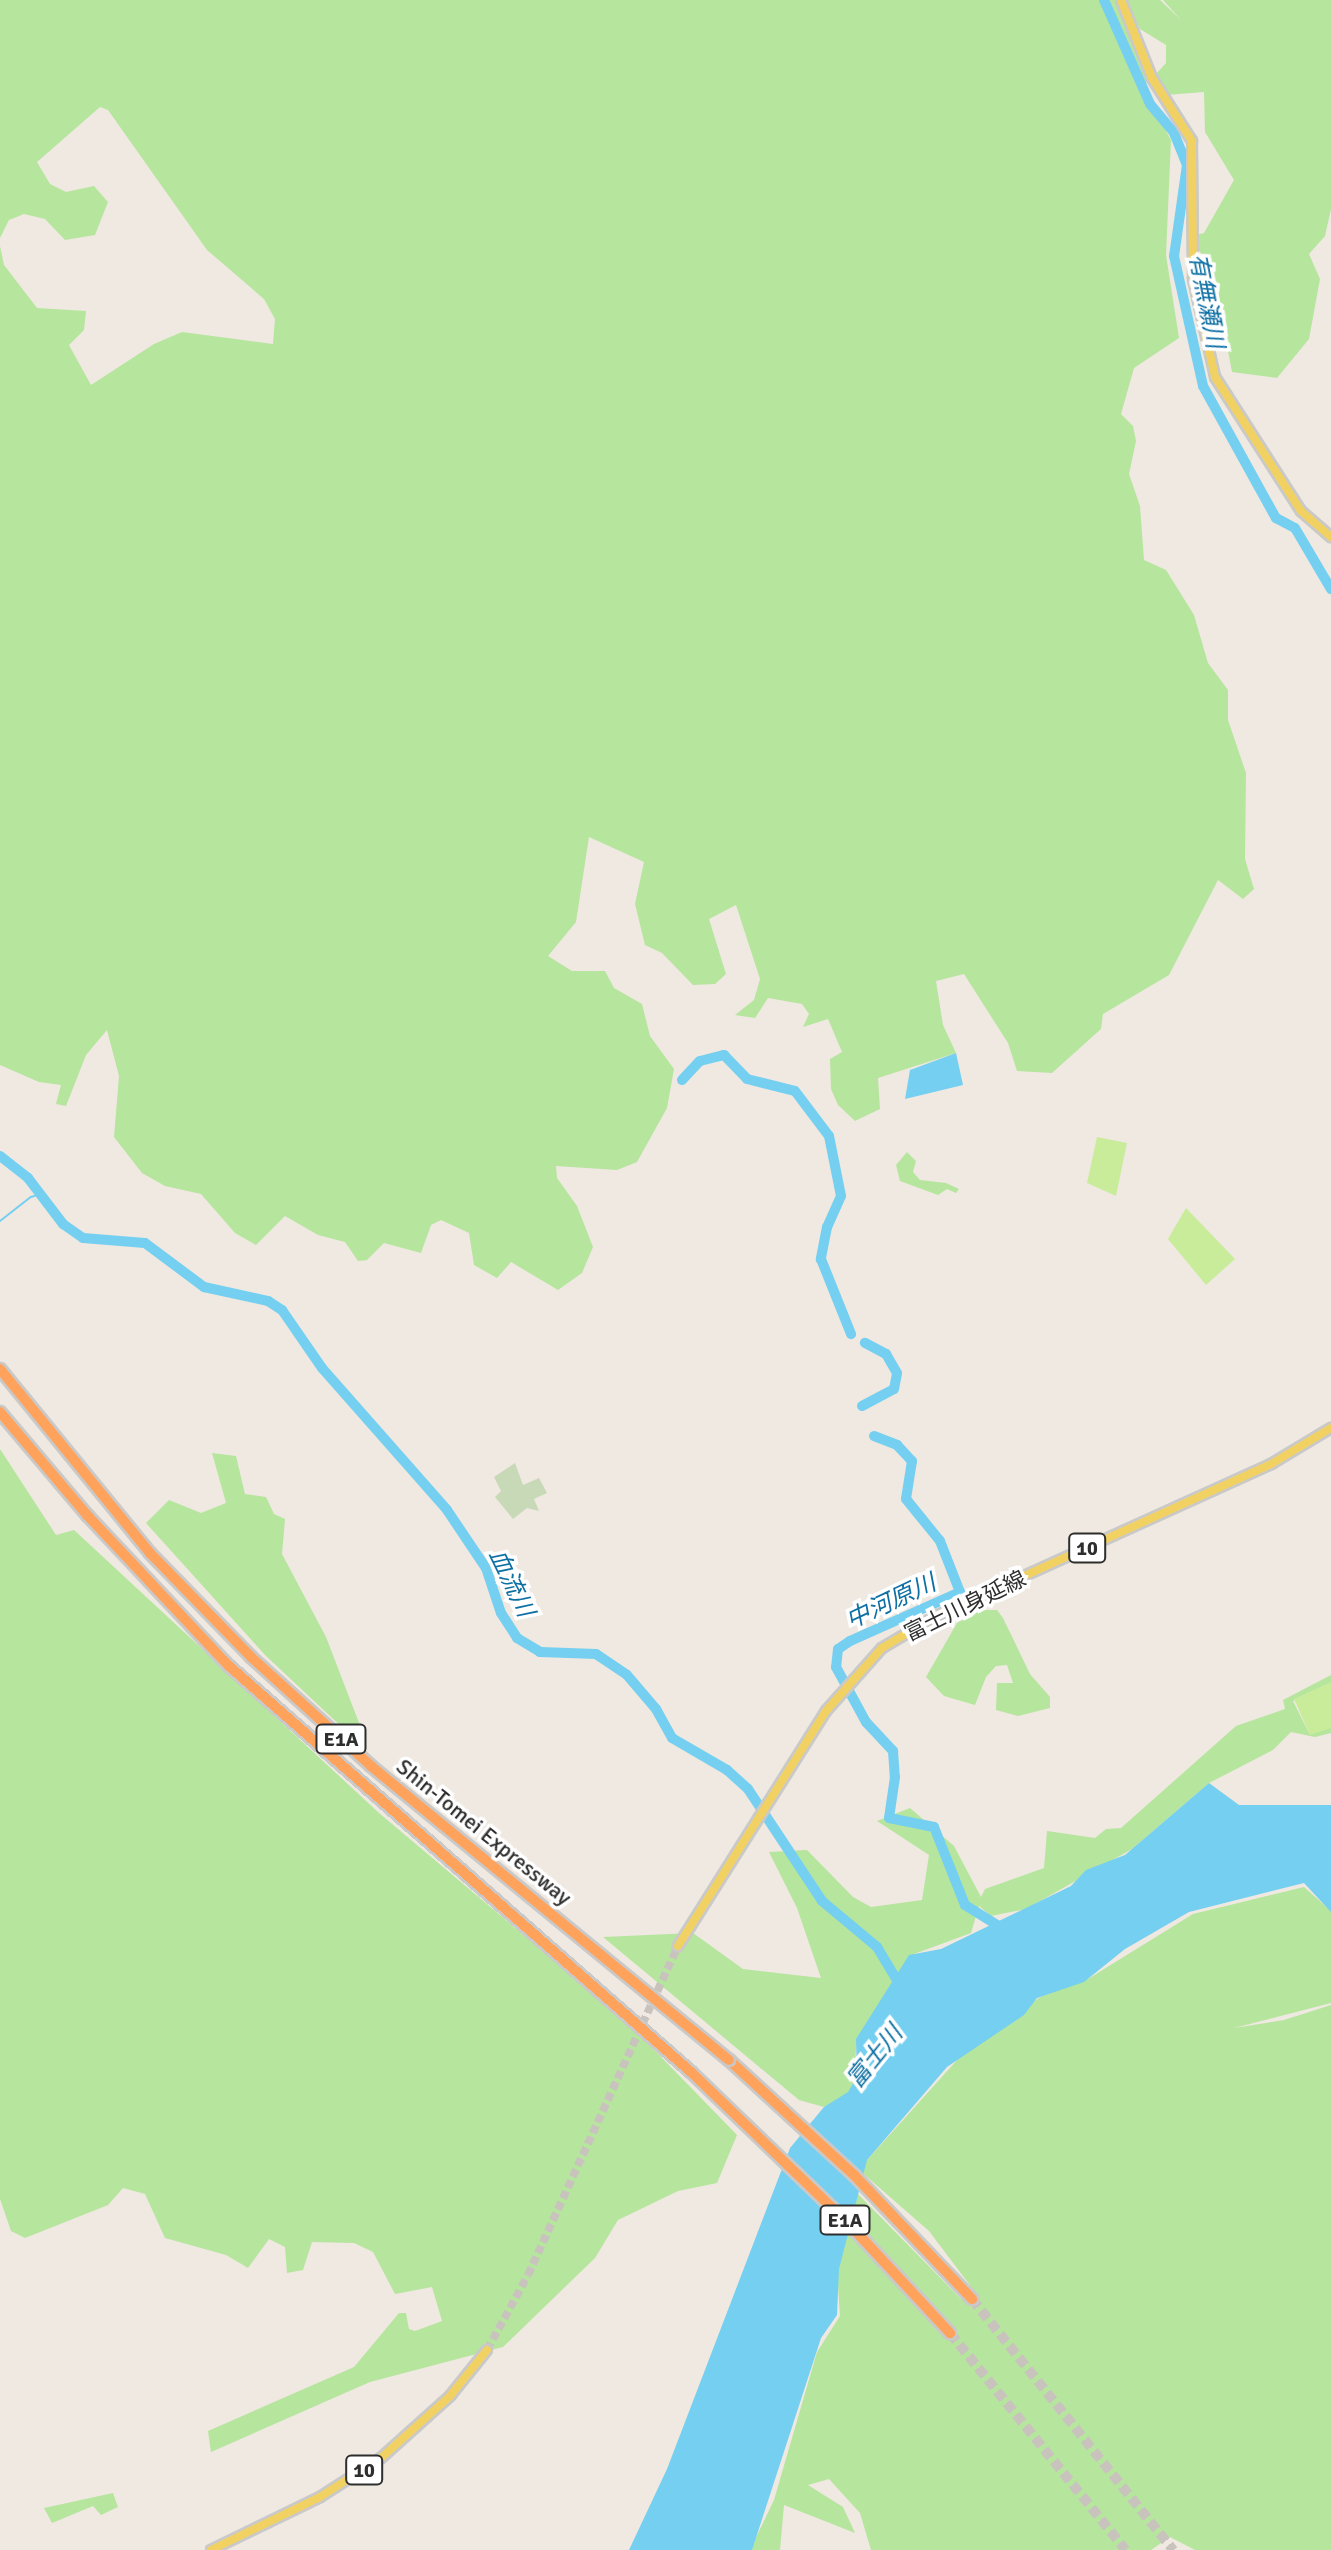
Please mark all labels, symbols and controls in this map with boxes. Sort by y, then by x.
water label: 有無瀬川 [1183,251,1229,351]
road number: 10 [1067,1532,1107,1564]
water label: 血流川 [482,1544,540,1622]
street label: 富士川身延線 [900,1565,1030,1647]
water label: 中河原川 [841,1569,941,1635]
road number: E1A [315,1723,367,1755]
street label: Shin-Tomei Expressway [391,1753,577,1911]
water label: 富士川 [841,2020,909,2094]
road number: E1A [819,2204,871,2236]
road number: 10 [344,2454,384,2486]

